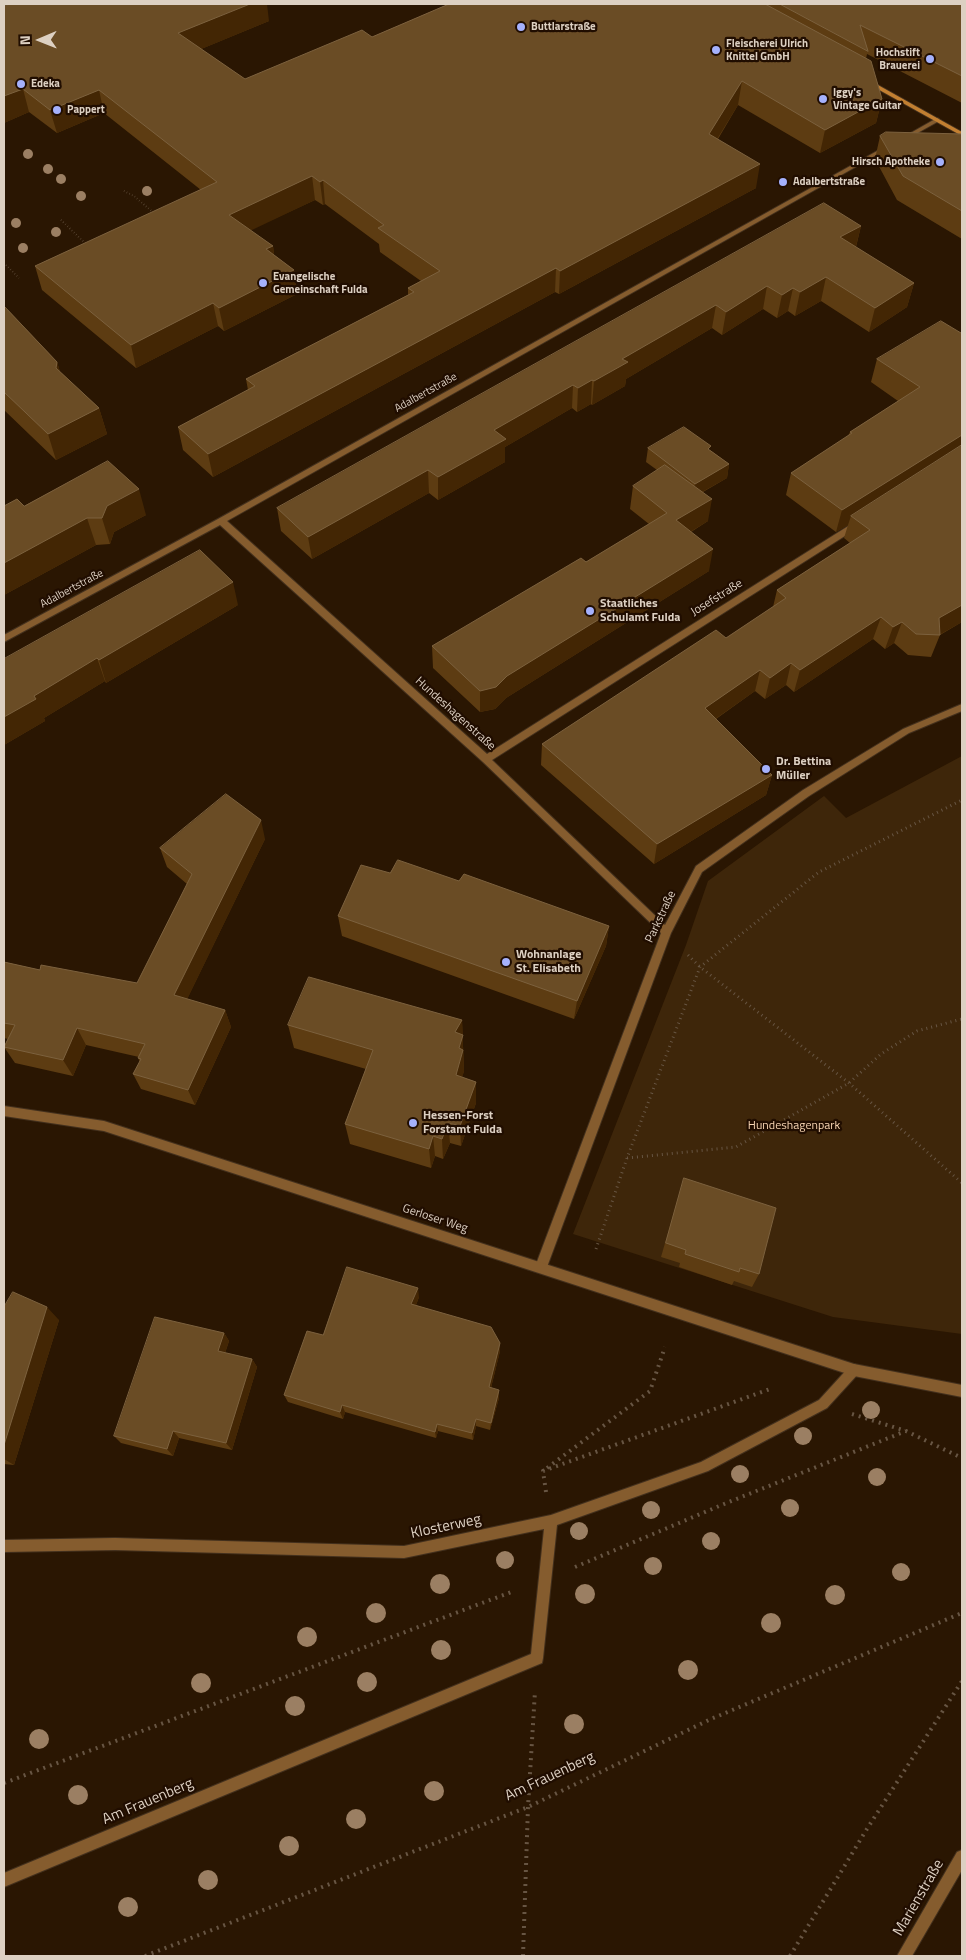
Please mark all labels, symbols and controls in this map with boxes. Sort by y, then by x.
north arrow [15,15,65,65]
place label: Buttlarstraße [531,20,596,34]
marker: Buttlarstraße [515,21,527,33]
text: N [14,35,35,45]
place label: Fleischerei Ulrich Knittel GmbH [726,37,808,63]
marker: Fleischerei Ulrich Knittel GmbH [710,44,722,56]
place label: Hochstift Brauerei [876,46,920,72]
marker: Hochstift Brauerei [924,53,936,65]
place label: Edeka [31,77,60,91]
marker: Edeka [15,78,27,90]
place label: Iggy's Vintage Guitar [833,86,901,112]
marker: Iggy's Vintage Guitar [817,93,829,105]
place label: Pappert [67,103,105,117]
marker: Pappert [51,104,63,116]
place label: Hirsch Apotheke [852,155,930,169]
marker: Hirsch Apotheke [934,156,946,168]
place label: Adalbertstraße [793,175,865,189]
marker: Adalbertstraße [777,176,789,188]
place label: Evangelische Gemeinschaft Fulda [273,270,368,296]
marker: Evangelische Gemeinschaft Fulda [257,277,269,289]
street label: Adalbertstraße [392,370,460,416]
street label: Adalbertstraße [38,567,106,611]
street label: Josefstraße [688,576,746,620]
place label: Staatliches Schulamt Fulda [600,597,680,625]
marker: Staatliches Schulamt Fulda [584,605,596,617]
street label: Hundeshagenstraße [412,674,498,754]
place label: Dr. Bettina Müller [776,755,831,783]
marker: Dr. Bettina Müller [760,763,772,775]
street label: Parkstraße [643,889,679,945]
place label: Wohnanlage St. Elisabeth [516,948,581,976]
marker: Wohnanlage St. Elisabeth [500,956,512,968]
place label: Hessen-Forst Forstamt Fulda [423,1109,502,1137]
marker: Hessen-Forst Forstamt Fulda [407,1117,419,1129]
park label: Hundeshagenpark [748,1119,840,1133]
street label: Gerloser Weg [401,1202,469,1236]
street label: Klosterweg [409,1511,483,1543]
street label: Am Frauenberg [502,1748,598,1806]
street label: Am Frauenberg [100,1775,196,1829]
street label: Marienstraße [890,1857,948,1939]

